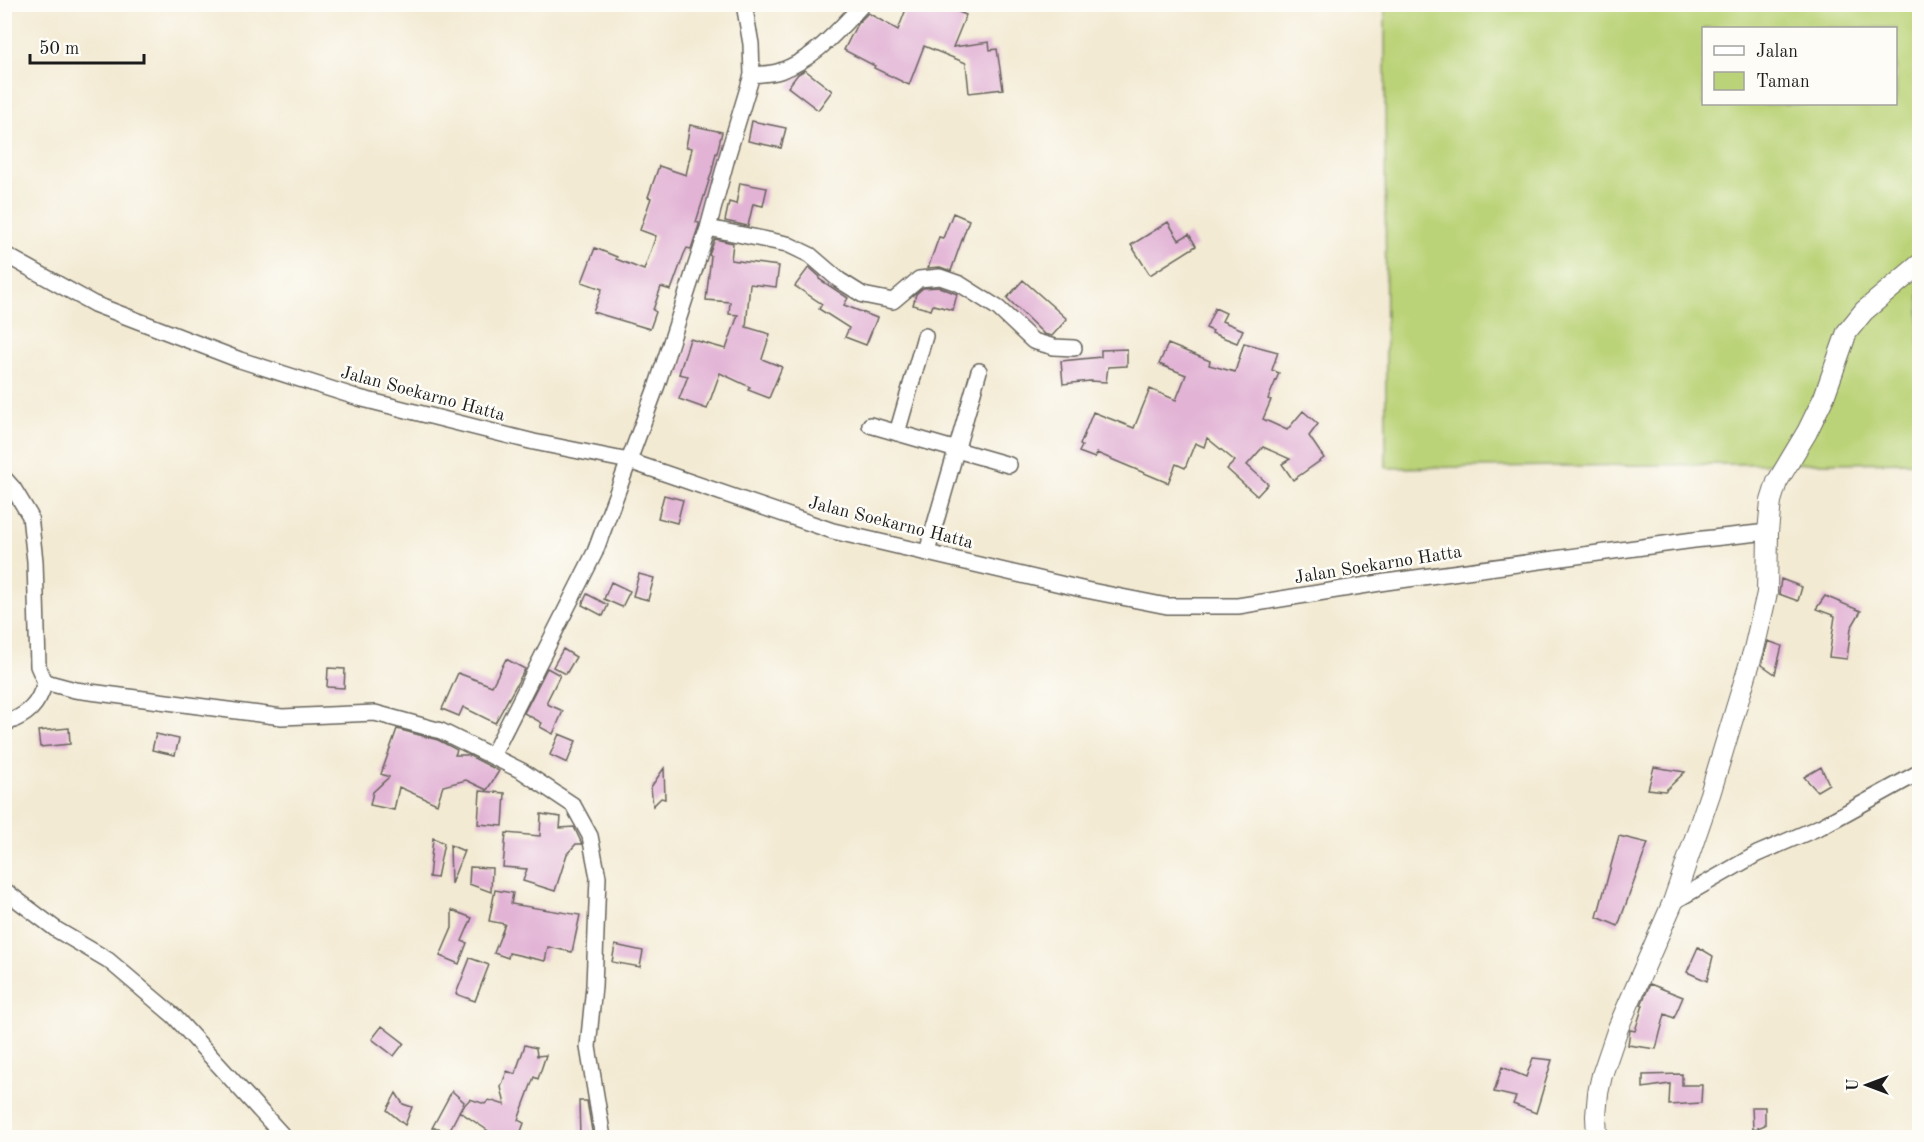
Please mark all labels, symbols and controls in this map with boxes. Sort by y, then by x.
scale bar [30,27,144,65]
legend [1702,27,1897,105]
text: 50 m [39,40,79,58]
text: Jalan [1756,43,1798,61]
text: Taman [1756,73,1810,91]
street label: Jalan Soekarno Hatta [339,363,507,425]
street label: Jalan Soekarno Hatta [806,494,975,552]
street label: Jalan Soekarno Hatta [1293,543,1463,587]
north arrow [1837,1055,1897,1115]
text: U [1846,1078,1862,1091]

